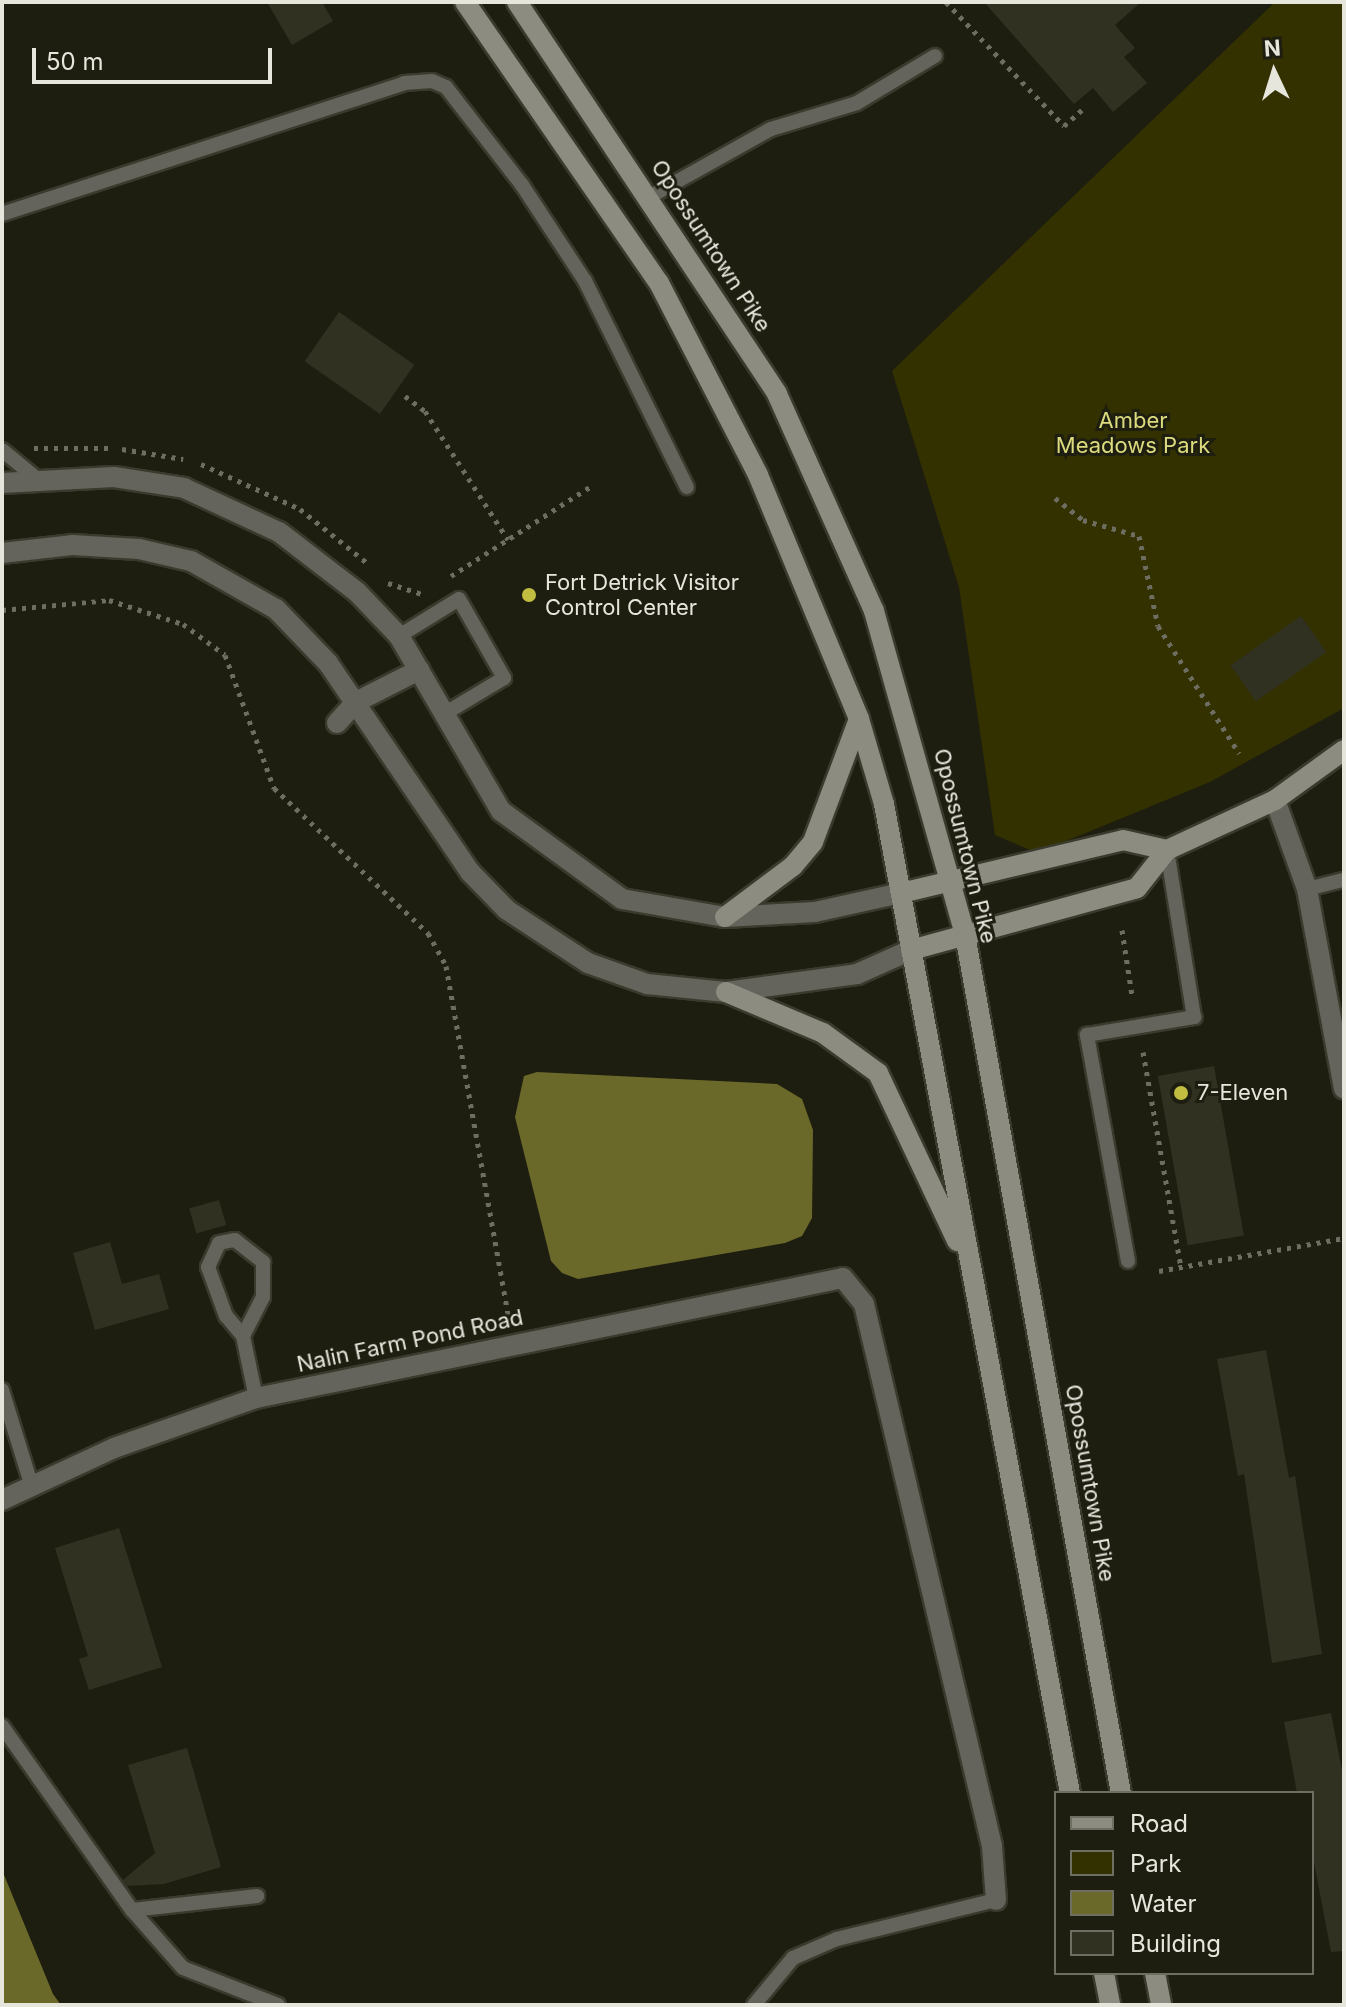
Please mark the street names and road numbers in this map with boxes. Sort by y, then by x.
street label: Opossumtown Pike [646,155,776,337]
street label: Opossumtown Pike [928,746,1002,946]
street label: Nalin Farm Pond Road [295,1304,525,1378]
street label: Opossumtown Pike [1060,1382,1120,1584]

